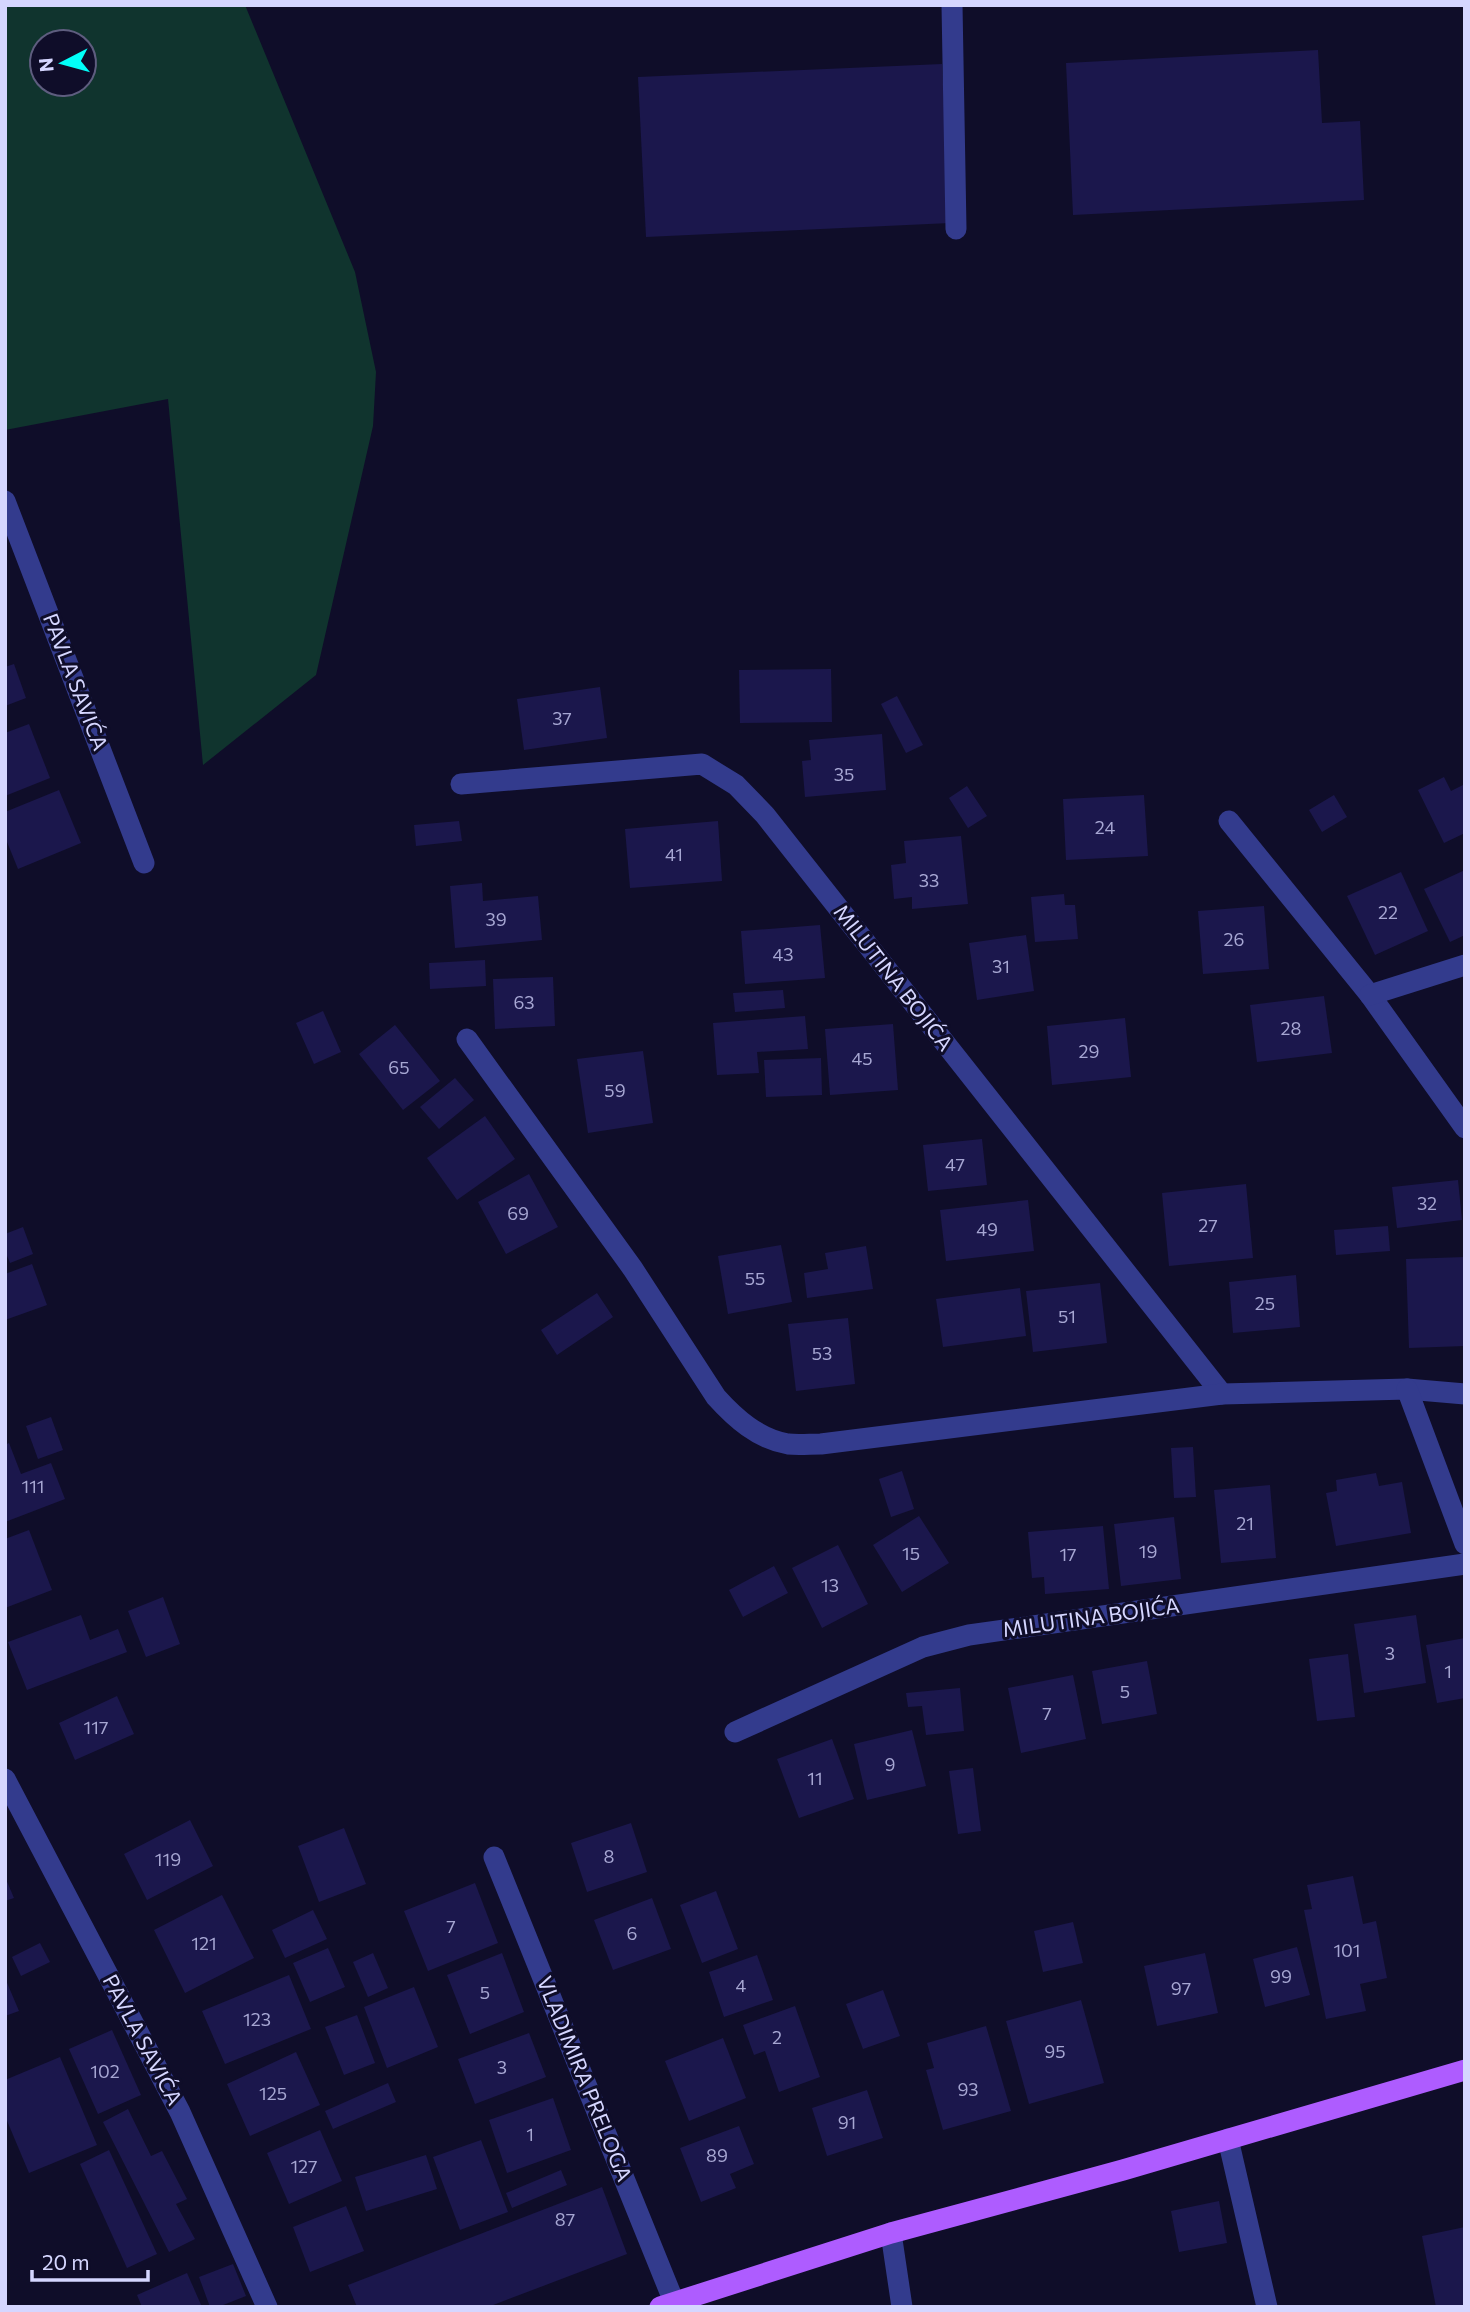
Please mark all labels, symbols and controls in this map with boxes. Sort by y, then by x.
north arrow [28,28,98,98]
text: N [33,57,58,73]
street label: PAVLA SAVIĆA [39,610,114,753]
house number: 37 [552,707,572,729]
house number: 35 [834,763,854,785]
house number: 24 [1095,816,1115,838]
house number: 41 [665,843,683,865]
house number: 33 [919,869,939,891]
street label: MILUTINA BOJIĆA [829,899,959,1055]
house number: 22 [1378,901,1398,923]
house number: 39 [485,908,507,930]
house number: 26 [1224,928,1244,950]
house number: 43 [772,943,794,965]
house number: 31 [992,955,1010,977]
house number: 63 [513,991,535,1013]
house number: 28 [1281,1017,1302,1039]
house number: 29 [1079,1040,1099,1062]
house number: 45 [851,1047,873,1069]
house number: 65 [388,1056,410,1078]
house number: 59 [604,1079,626,1101]
house number: 47 [945,1153,965,1175]
house number: 32 [1417,1192,1437,1214]
house number: 69 [507,1202,529,1224]
house number: 27 [1198,1214,1218,1236]
house number: 49 [976,1218,998,1240]
house number: 55 [745,1267,765,1289]
house number: 25 [1255,1292,1275,1314]
house number: 51 [1058,1305,1076,1327]
house number: 53 [812,1342,832,1364]
house number: 111 [21,1475,45,1497]
house number: 21 [1236,1512,1254,1534]
house number: 19 [1139,1540,1157,1562]
house number: 15 [902,1542,920,1564]
house number: 17 [1059,1543,1077,1565]
house number: 13 [821,1574,839,1596]
street label: MILUTINA BOJIĆA [1001,1592,1181,1641]
house number: 3 [1385,1642,1395,1664]
house number: 1 [1444,1660,1452,1682]
house number: 5 [1120,1680,1130,1702]
house number: 7 [1042,1702,1052,1724]
house number: 117 [84,1716,108,1738]
house number: 9 [885,1753,895,1775]
house number: 11 [807,1767,823,1789]
house number: 8 [604,1845,615,1867]
house number: 119 [155,1848,181,1870]
house number: 7 [446,1915,456,1937]
house number: 6 [627,1922,637,1944]
house number: 121 [191,1932,217,1954]
house number: 101 [1333,1939,1361,1961]
house number: 99 [1270,1965,1292,1987]
street label: PAVLA SAVIĆA [98,1970,188,2109]
street label: VLADIMIRA PRELOGA [533,1972,638,2185]
house number: 4 [736,1974,747,1996]
house number: 97 [1171,1977,1191,1999]
house number: 5 [480,1981,490,2003]
house number: 123 [243,2008,271,2030]
house number: 2 [772,2026,782,2048]
house number: 95 [1044,2040,1066,2062]
house number: 3 [497,2056,507,2078]
house number: 102 [90,2060,120,2082]
house number: 93 [957,2078,979,2100]
house number: 125 [259,2082,287,2104]
house number: 91 [838,2111,856,2133]
house number: 1 [526,2123,534,2145]
house number: 89 [706,2144,728,2166]
house number: 127 [290,2155,318,2177]
house number: 87 [555,2208,575,2230]
scale bar [32,2238,147,2282]
text: 20 m [42,2249,90,2274]

